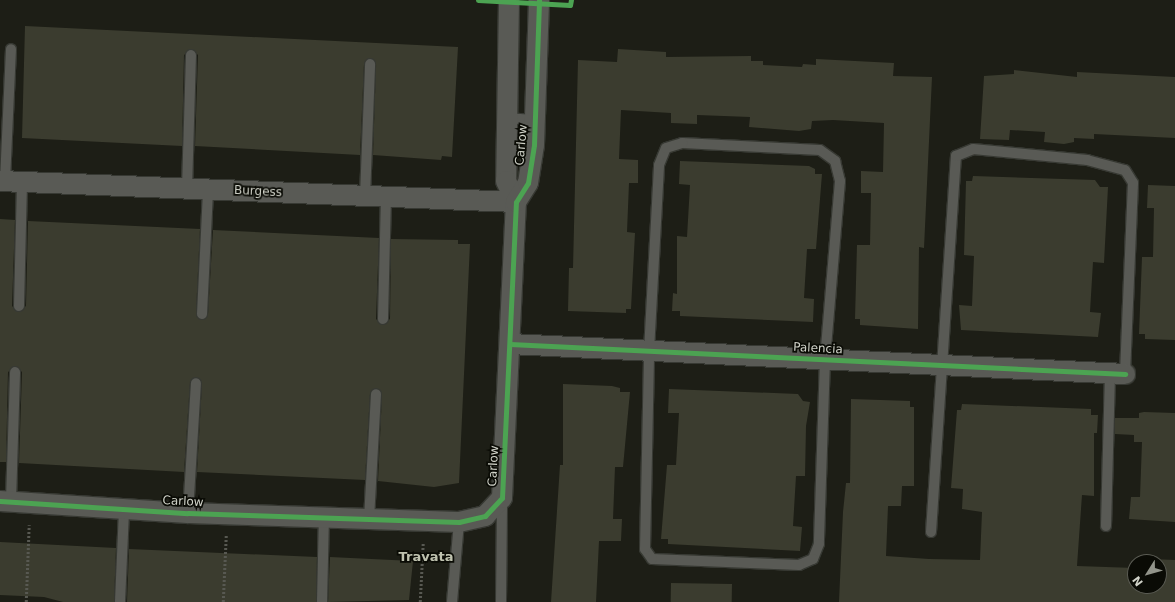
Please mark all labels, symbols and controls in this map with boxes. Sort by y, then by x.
street label: Carlow [513,124,531,166]
street label: Burgess [234,184,282,200]
street label: Palencia [793,341,843,357]
street label: Carlow [486,445,502,487]
street label: Carlow [162,494,204,510]
district label: Travata [399,549,453,565]
north arrow [1127,554,1167,594]
text: N [1130,573,1146,589]

